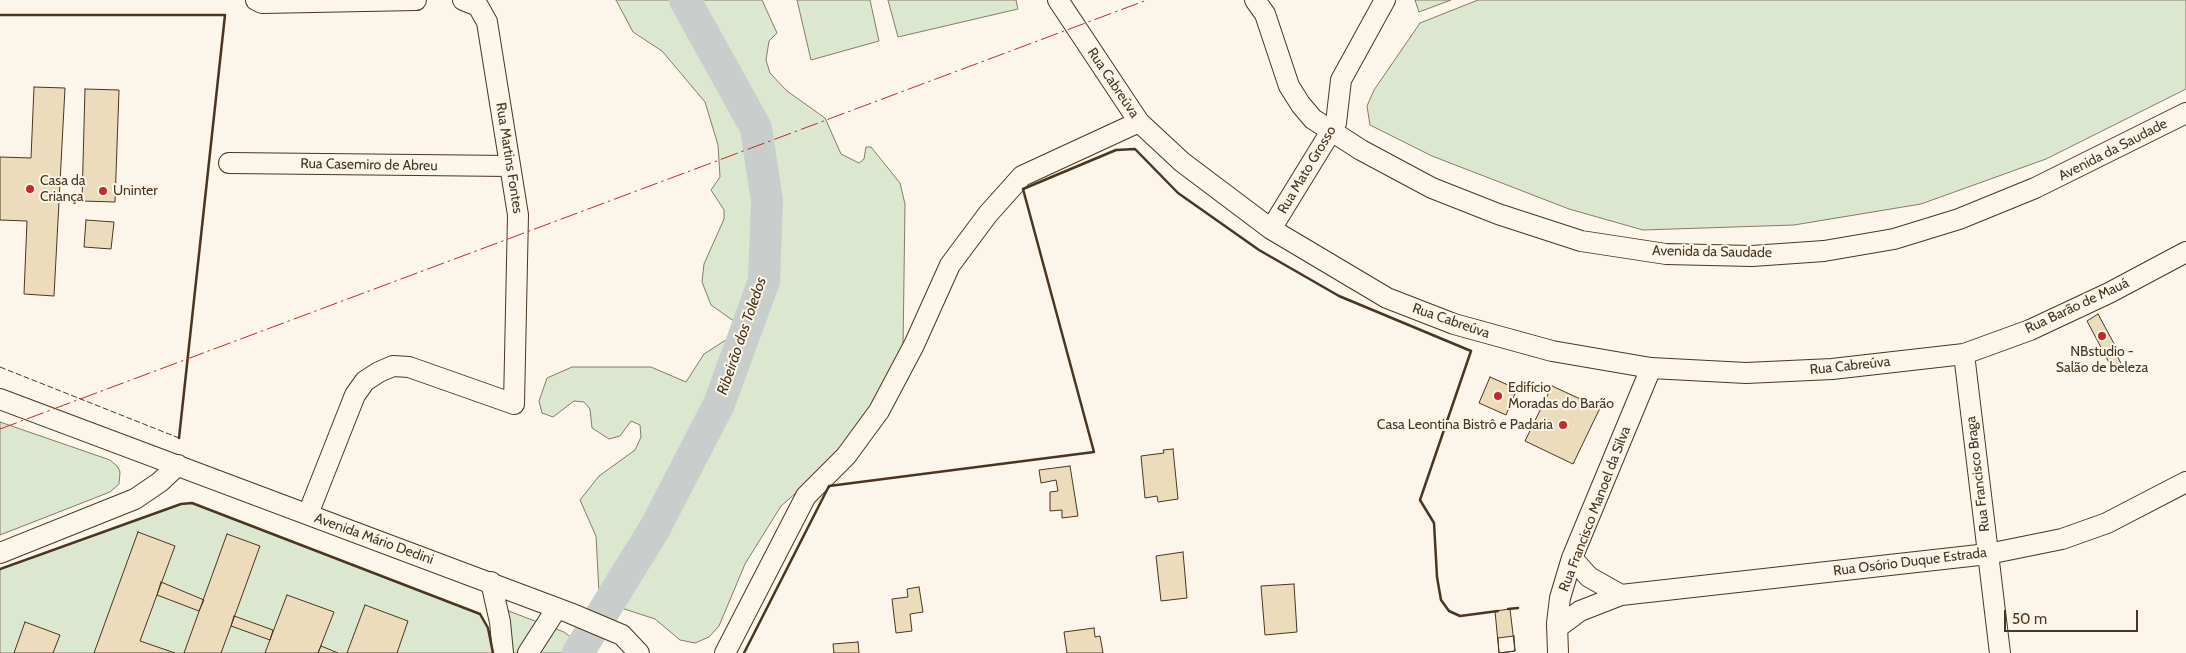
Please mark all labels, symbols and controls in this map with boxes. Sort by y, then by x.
street label: Rua Cabreúva [1083,45,1143,121]
street label: Rua Martins Fontes [492,101,526,215]
street label: Avenida da Saudade [2056,115,2170,185]
street label: Rua Mato Grosso [1274,123,1340,217]
street label: Rua Casemiro de Abreu [300,155,438,175]
place label: Casa da Criança [40,173,85,206]
marker: Casa da Criança [24,183,36,195]
place label: Uninter [113,183,158,199]
marker: Uninter [97,185,109,197]
street label: Avenida da Saudade [1652,243,1772,261]
water label: Ribeirão dos Toledos [713,275,771,397]
street label: Rua Barão de Mauá [2022,275,2132,337]
street label: Rua Cabreúva [1410,300,1492,342]
marker: NBstudio - Salão de beleza [2096,330,2108,342]
place label: NBstudio - Salão de beleza [2056,344,2148,377]
street label: Rua Cabreúva [1809,353,1891,379]
place label: Edifício Moradas do Barão [1508,380,1614,412]
marker: Edifício Moradas do Barão [1492,390,1504,402]
street label: Rua Francisco Braga [1963,415,1993,533]
place label: Casa Leontina Bistrô e Padaria [1377,417,1553,433]
marker: Casa Leontina Bistrô e Padaria [1557,419,1569,431]
street label: Rua Francisco Manoel da Silva [1556,424,1634,594]
street label: Avenida Mário Dedini [312,510,436,568]
street label: Rua Osório Duque Estrada [1832,544,1988,580]
scale bar [2006,600,2140,632]
text: 50 m [2012,610,2047,628]

